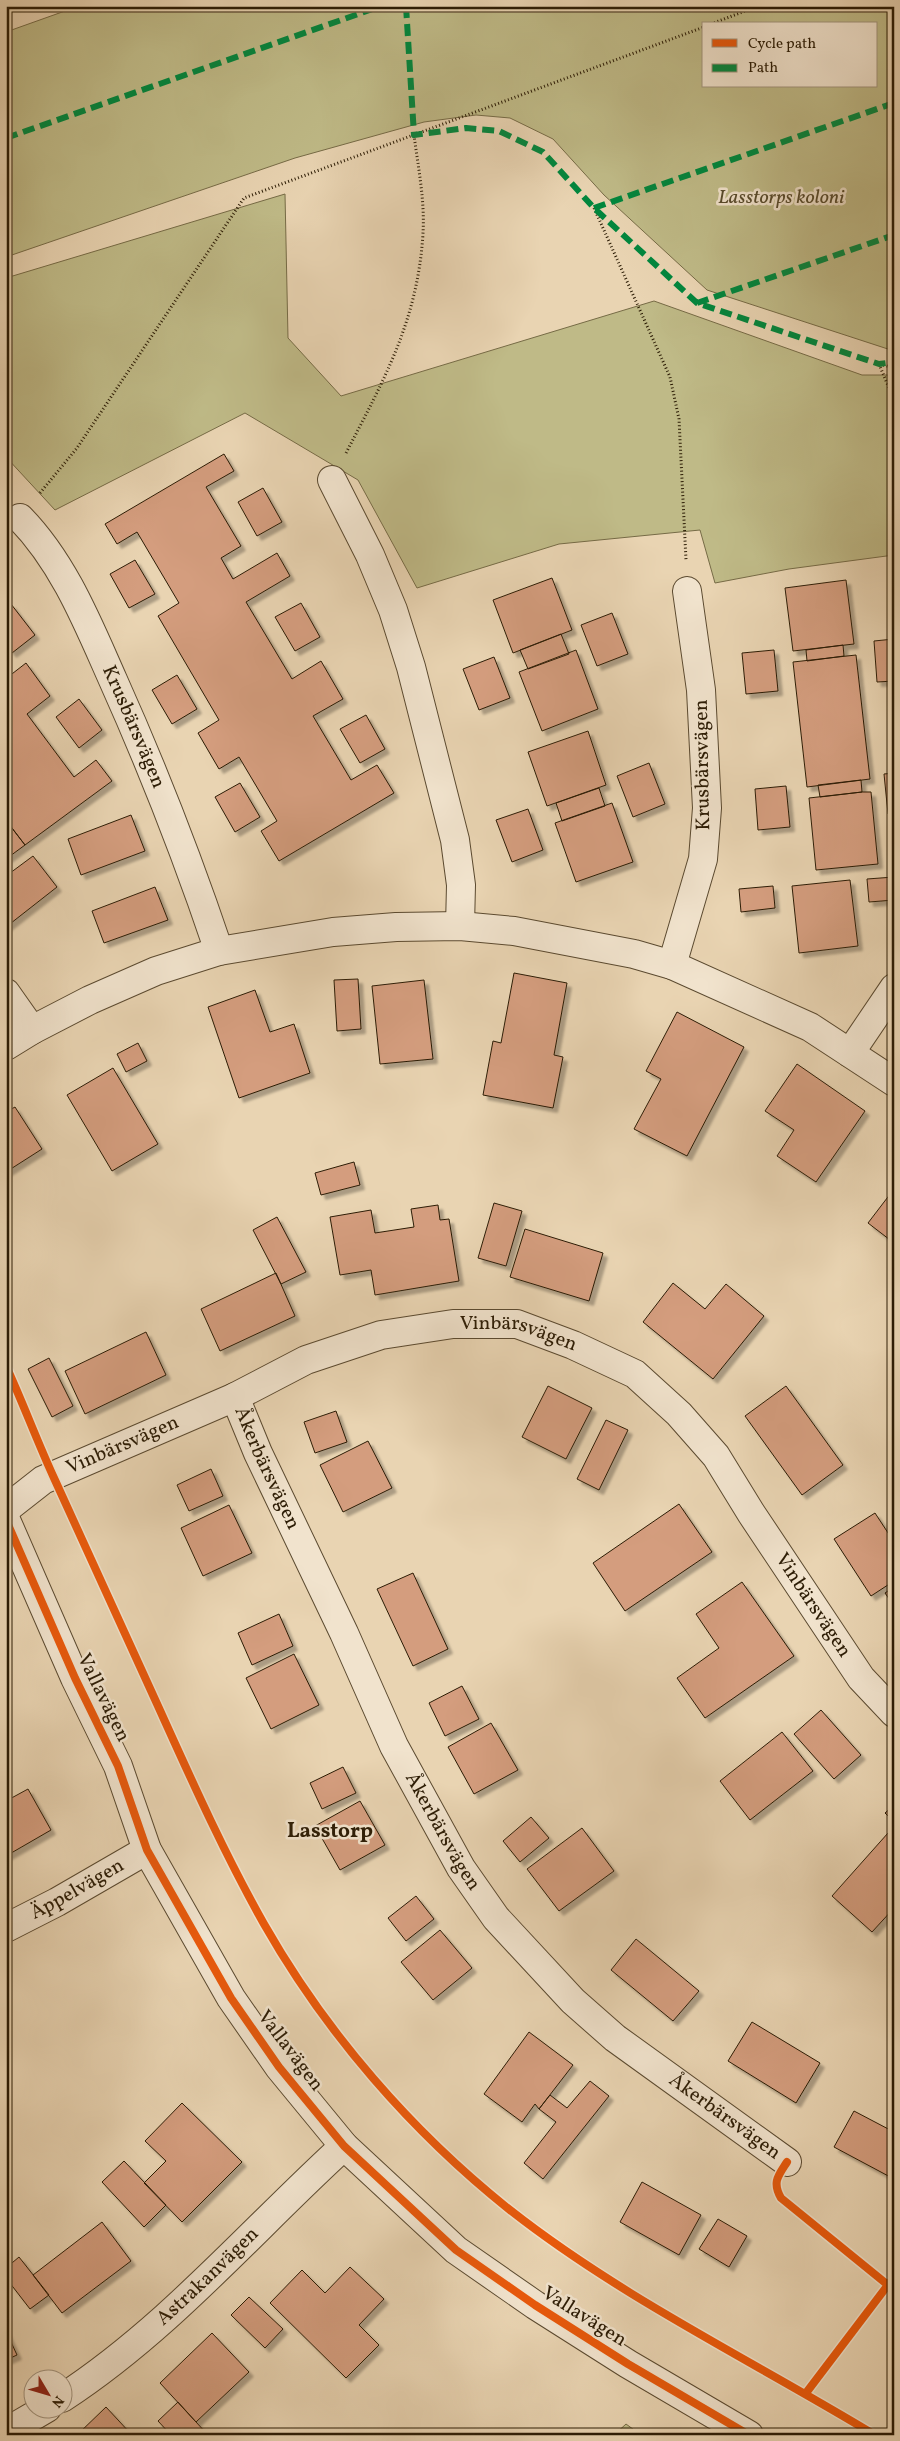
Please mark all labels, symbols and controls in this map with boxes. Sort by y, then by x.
legend [702,22,878,88]
text: Cycle path [748,34,816,55]
text: Path [748,58,778,79]
park label: Lasstorps koloni [718,184,845,212]
street label: Krusbärsvägen [94,661,172,793]
street label: Krusbärsvägen [688,699,718,831]
street label: Vinbärsvägen [460,1310,581,1359]
street label: Åkerbärsvägen [227,1403,307,1535]
street label: Vinbärsvägen [62,1409,184,1482]
street label: Vinbärsvägen [768,1548,858,1663]
street label: Vallavägen [70,1649,137,1747]
street label: Åkerbärsvägen [397,1768,487,1897]
district label: Lasstorp [287,1817,373,1846]
street label: Äppelvägen [26,1852,130,1927]
street label: Vallavägen [250,2004,330,2098]
street label: Åkerbärsvägen [663,2067,786,2167]
street label: Astrakanvägen [151,2221,266,2333]
street label: Vallavägen [536,2280,632,2354]
north arrow [22,2368,72,2418]
text: N [46,2391,68,2411]

